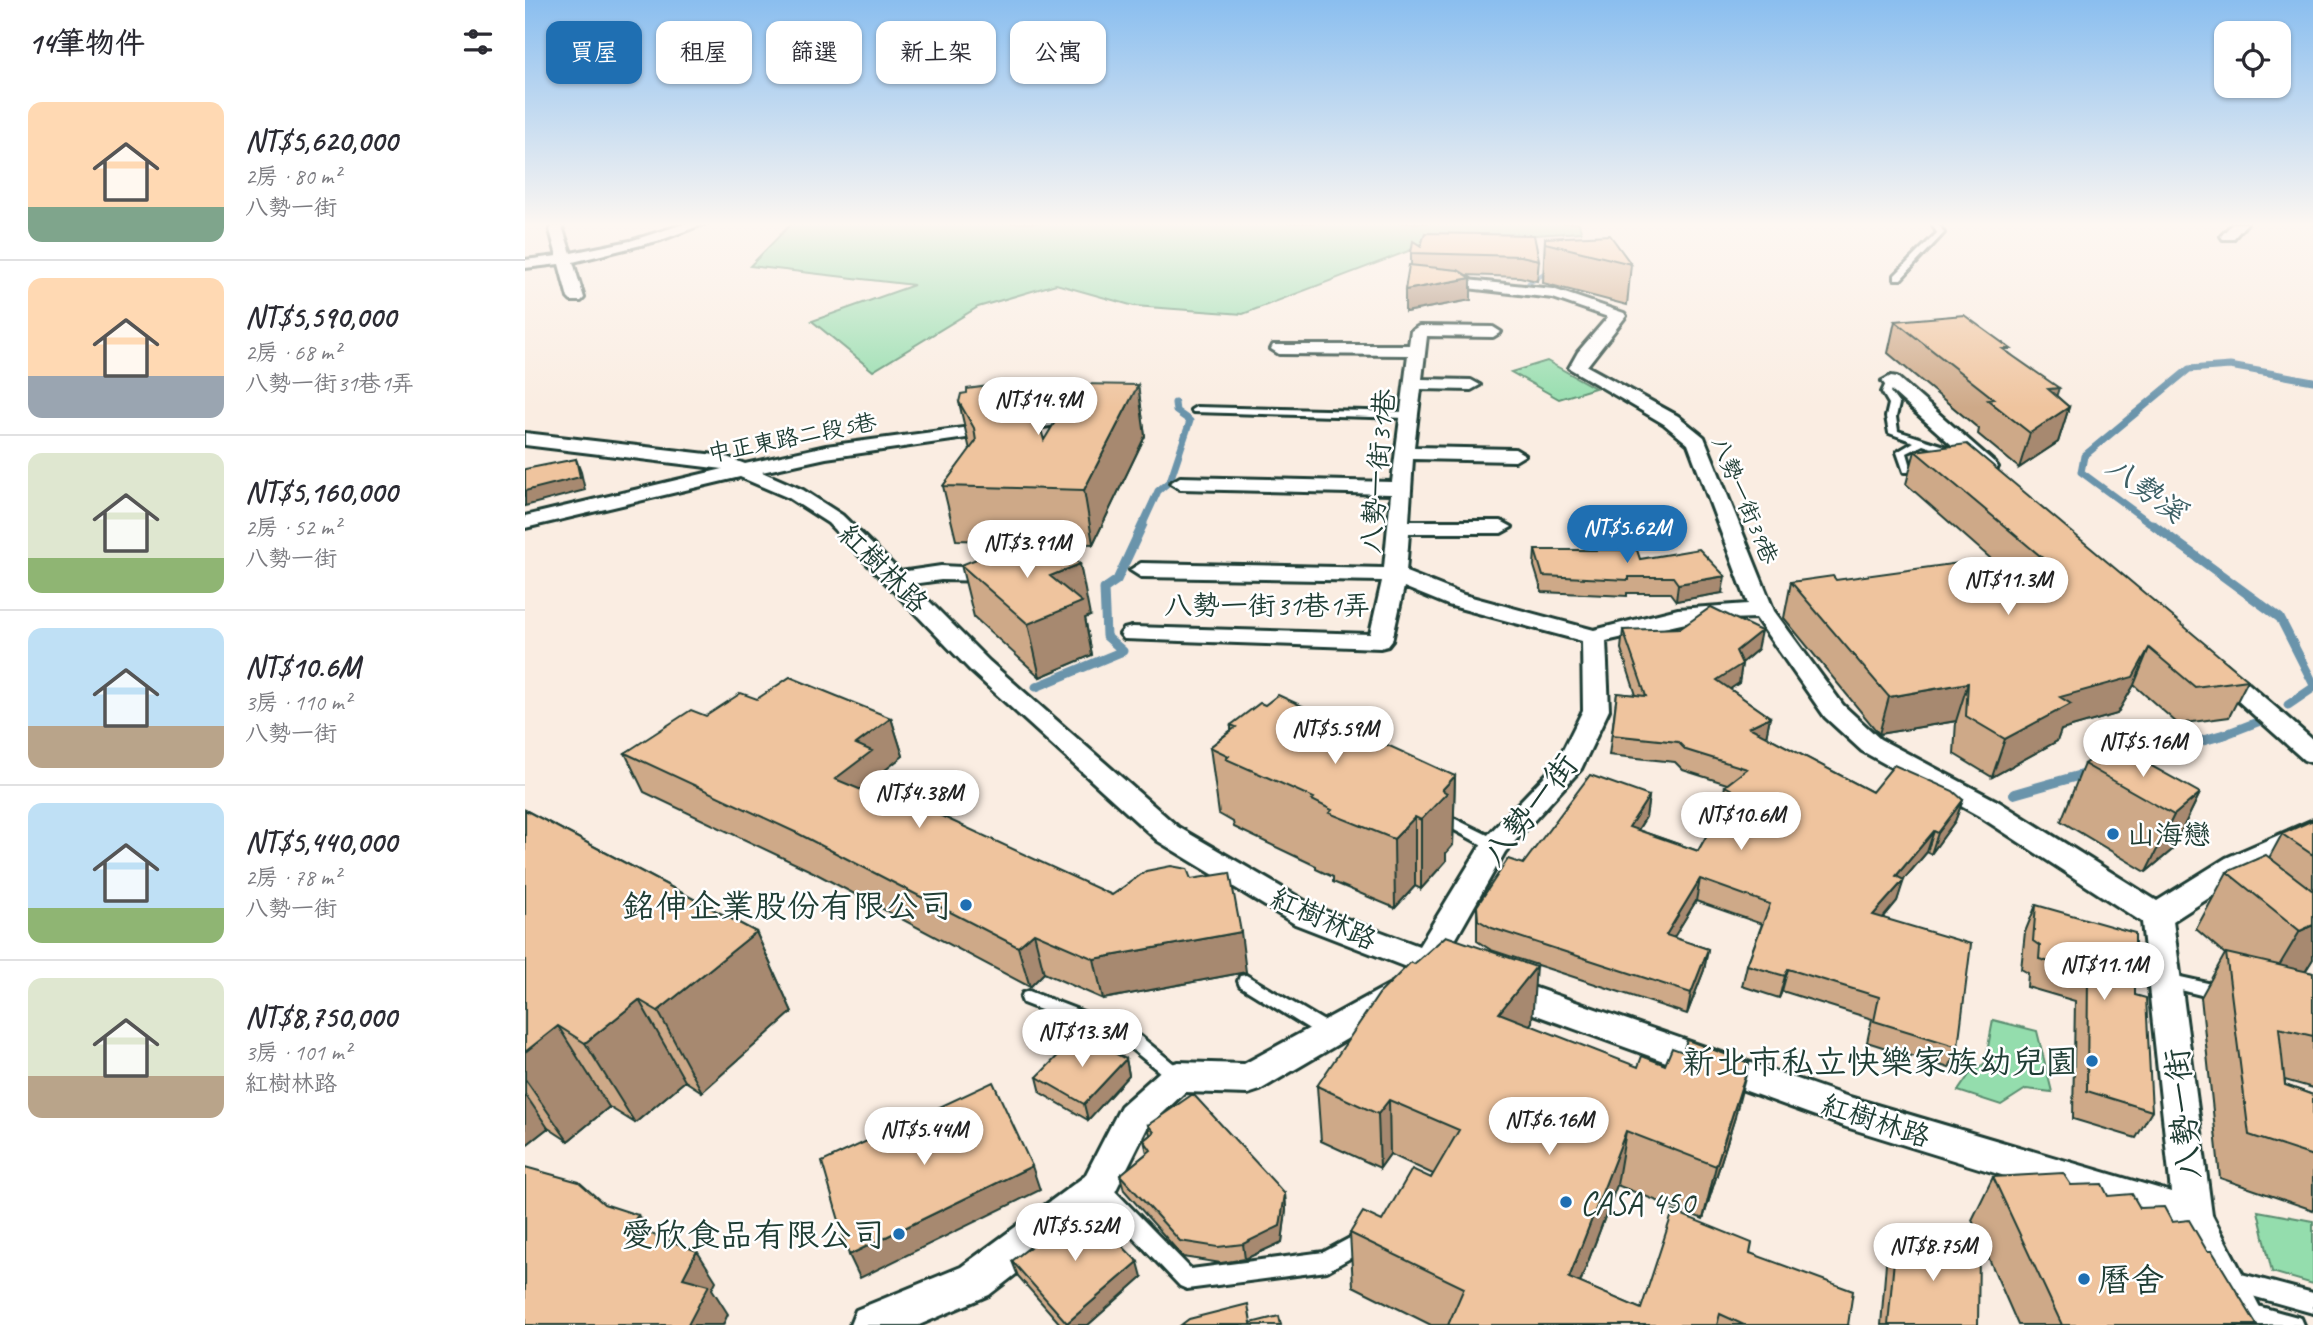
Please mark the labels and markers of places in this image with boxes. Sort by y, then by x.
pin: NT$14.9M [966,378,1110,437]
pin: NT$5.62M [1555,505,1699,565]
pin: NT$3.91M [955,520,1099,580]
pin: NT$11.3M [1936,558,2080,617]
pin: NT$5.59M [1263,706,1407,766]
pin: NT$5.16M [2071,720,2215,779]
pin: NT$4.38M [847,770,991,830]
pin: NT$10.6M [1669,792,1813,852]
place label: 山海戀 [2127,817,2211,852]
marker: 山海戀 [2105,826,2121,842]
place label: 銘伸企業股份有限公司 [622,885,952,927]
marker: 銘伸企業股份有限公司 [958,897,974,913]
pin: NT$11.1M [2032,942,2176,1002]
pin: NT$13.3M [1010,1010,1154,1069]
place label: 新北市私立快樂家族幼兒園 [1682,1041,2078,1083]
marker: 新北市私立快樂家族幼兒園 [2084,1053,2100,1069]
pin: NT$6.16M [1477,1098,1621,1157]
pin: NT$5.44M [852,1108,996,1167]
place label: CASA 450 [1580,1182,1697,1224]
marker: CASA 450 [1558,1194,1574,1210]
pin: NT$5.52M [1003,1204,1147,1263]
place label: 愛欣食品有限公司 [621,1214,885,1256]
pin: NT$8.75M [1861,1224,2005,1283]
marker: 愛欣食品有限公司 [891,1226,907,1242]
place label: 曆舍 [2098,1259,2164,1301]
marker: 曆舍 [2076,1271,2092,1287]

